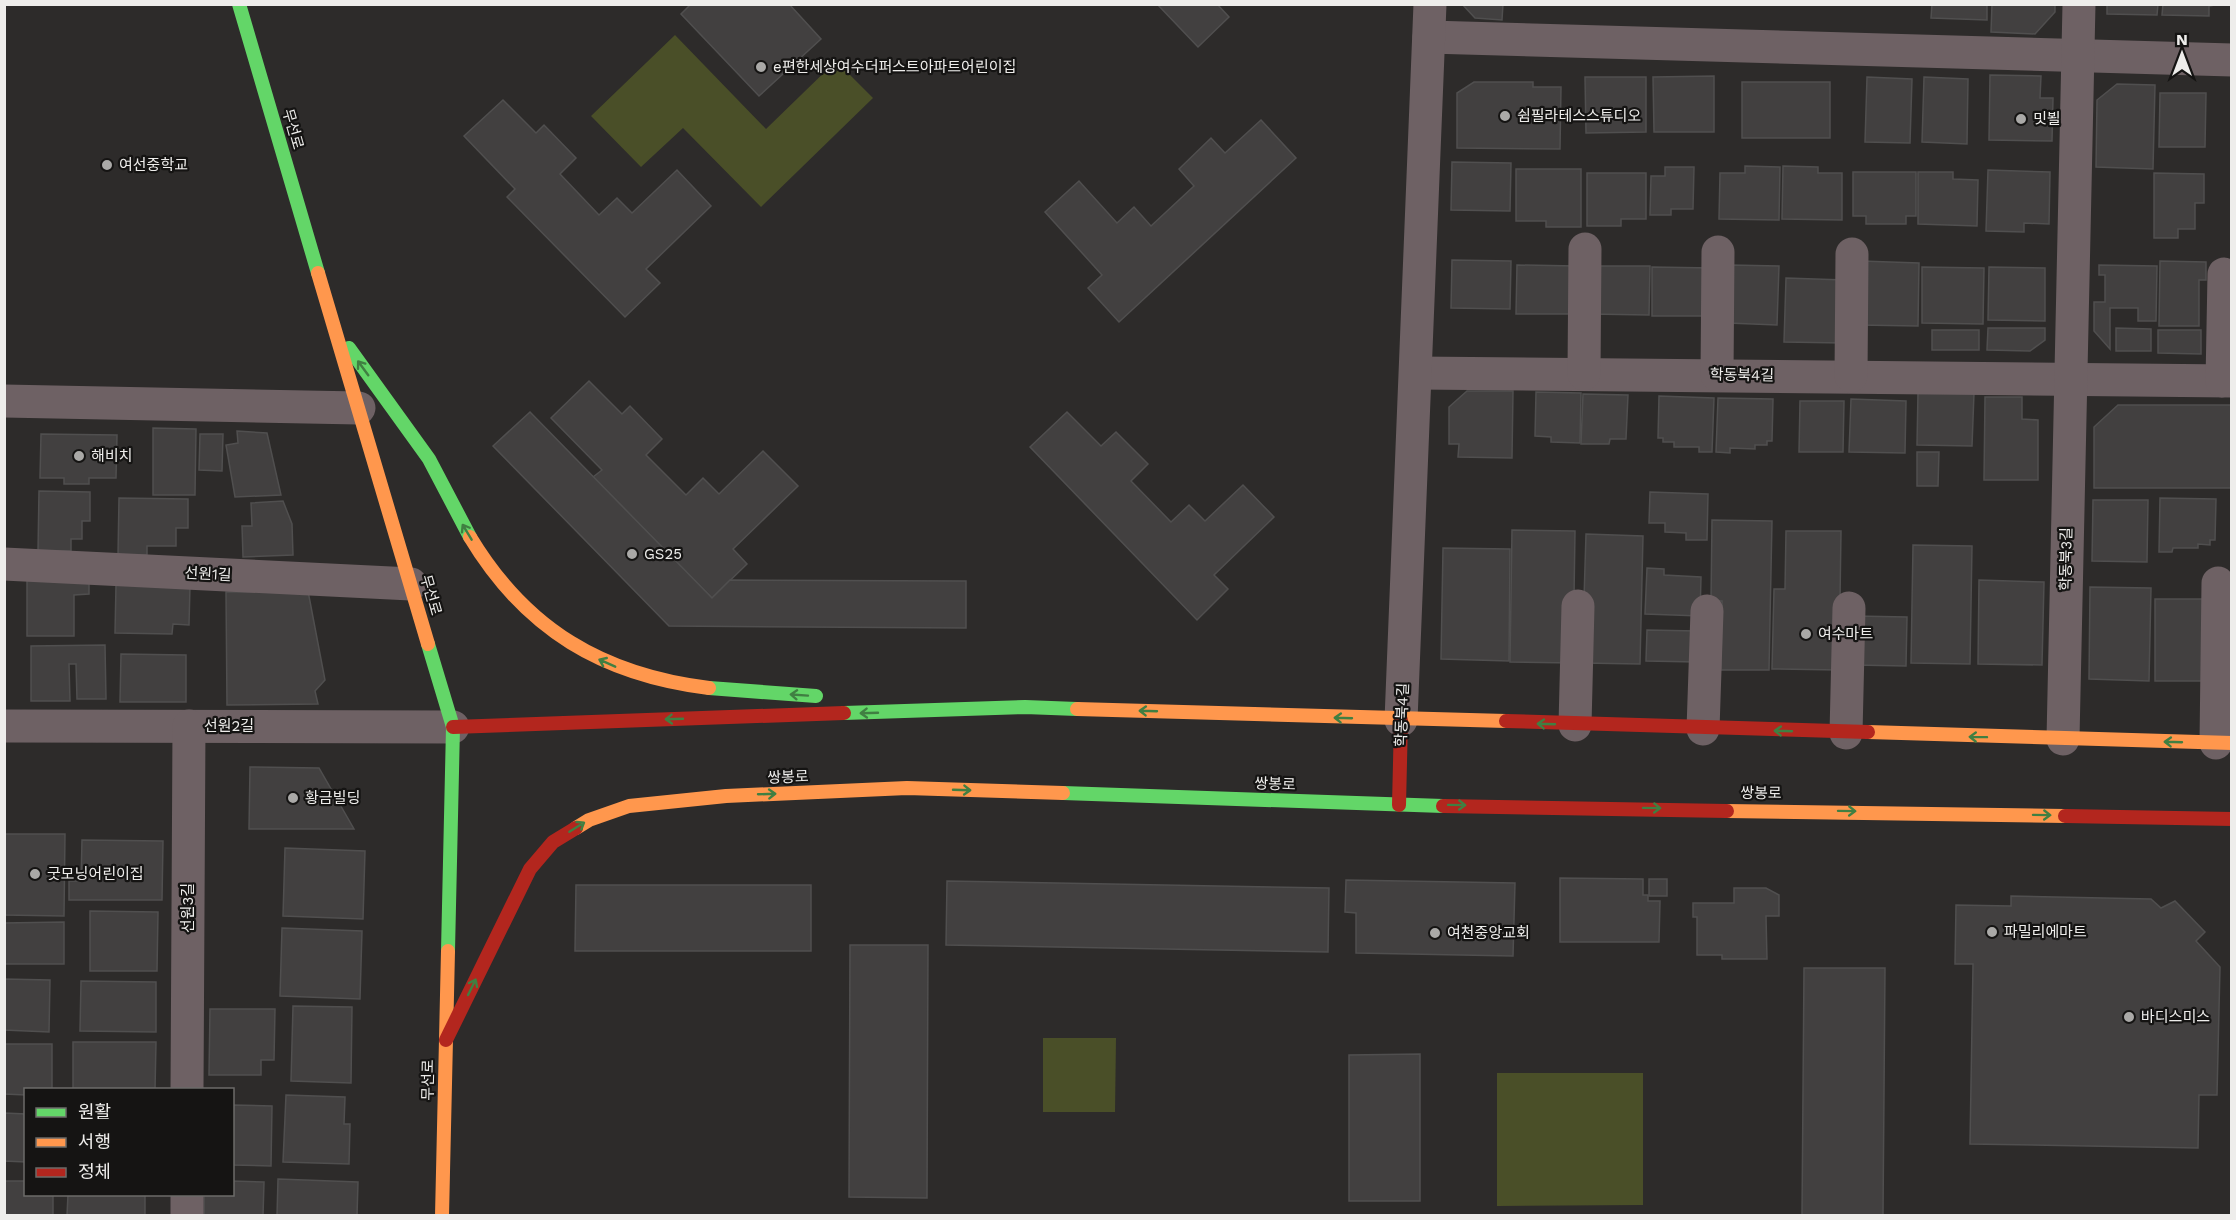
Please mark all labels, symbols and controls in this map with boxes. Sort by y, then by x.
north arrow [2152,24,2212,84]
text: N [2176,30,2188,49]
place label: e편한세상여수더퍼스트아파트어린이집 [773,58,1016,76]
marker: e편한세상여수더퍼스트아파트어린이집 [754,60,768,74]
street label: 무선로 [279,107,307,151]
place label: 쉼필라테스스튜디오 [1517,107,1641,125]
marker: 쉼필라테스스튜디오 [1498,109,1512,123]
place label: 밋뵐 [2033,110,2061,128]
marker: 밋뵐 [2014,112,2028,126]
place label: 여선중학교 [119,156,188,174]
marker: 여선중학교 [100,158,114,172]
one-way arrow [357,360,369,376]
street label: 학동북4길 [1710,365,1774,385]
place label: 해비치 [91,447,132,465]
marker: 해비치 [72,449,86,463]
one-way arrow [461,524,473,541]
street label: 학동북3길 [2056,527,2076,591]
place label: GS25 [644,545,682,563]
marker: GS25 [625,547,639,561]
street label: 선원1길 [184,564,232,584]
street label: 무선로 [417,573,445,617]
place label: 여수마트 [1818,625,1873,643]
marker: 여수마트 [1799,627,1813,641]
one-way arrow [599,657,617,668]
street label: 학동북4길 [1392,683,1412,747]
one-way arrow [789,689,809,700]
one-way arrow [1138,706,1158,717]
one-way arrow [859,707,879,718]
one-way arrow [1333,712,1353,724]
one-way arrow [665,714,685,725]
street label: 선원2길 [204,717,254,735]
one-way arrow [1537,718,1557,730]
one-way arrow [1774,725,1794,737]
one-way arrow [1969,731,1989,743]
one-way arrow [2164,736,2184,748]
street label: 쌍봉로 [767,767,809,787]
street label: 쌍봉로 [1254,774,1296,794]
one-way arrow [951,784,971,796]
street label: 쌍봉로 [1740,784,1782,802]
place label: 황금빌딩 [305,789,360,807]
one-way arrow [756,789,776,800]
marker: 황금빌딩 [286,791,300,805]
one-way arrow [1447,800,1467,811]
one-way arrow [1642,802,1662,814]
one-way arrow [1837,805,1857,817]
one-way arrow [2032,809,2052,821]
one-way arrow [568,821,585,833]
place label: 굿모닝어린이집 [47,865,144,883]
marker: 굿모닝어린이집 [28,867,42,881]
street label: 선원3길 [179,883,197,933]
place label: 파밀리에마트 [2004,923,2087,941]
place label: 여천중앙교회 [1447,924,1530,942]
marker: 파밀리에마트 [1985,925,1999,939]
marker: 여천중앙교회 [1428,926,1442,940]
one-way arrow [466,978,478,996]
place label: 바디스미스 [2141,1008,2210,1026]
marker: 바디스미스 [2122,1010,2136,1024]
street label: 무선로 [419,1059,437,1101]
legend [24,1088,234,1196]
text: 원활 [78,1101,111,1122]
text: 서행 [78,1131,111,1152]
text: 정체 [78,1161,111,1182]

